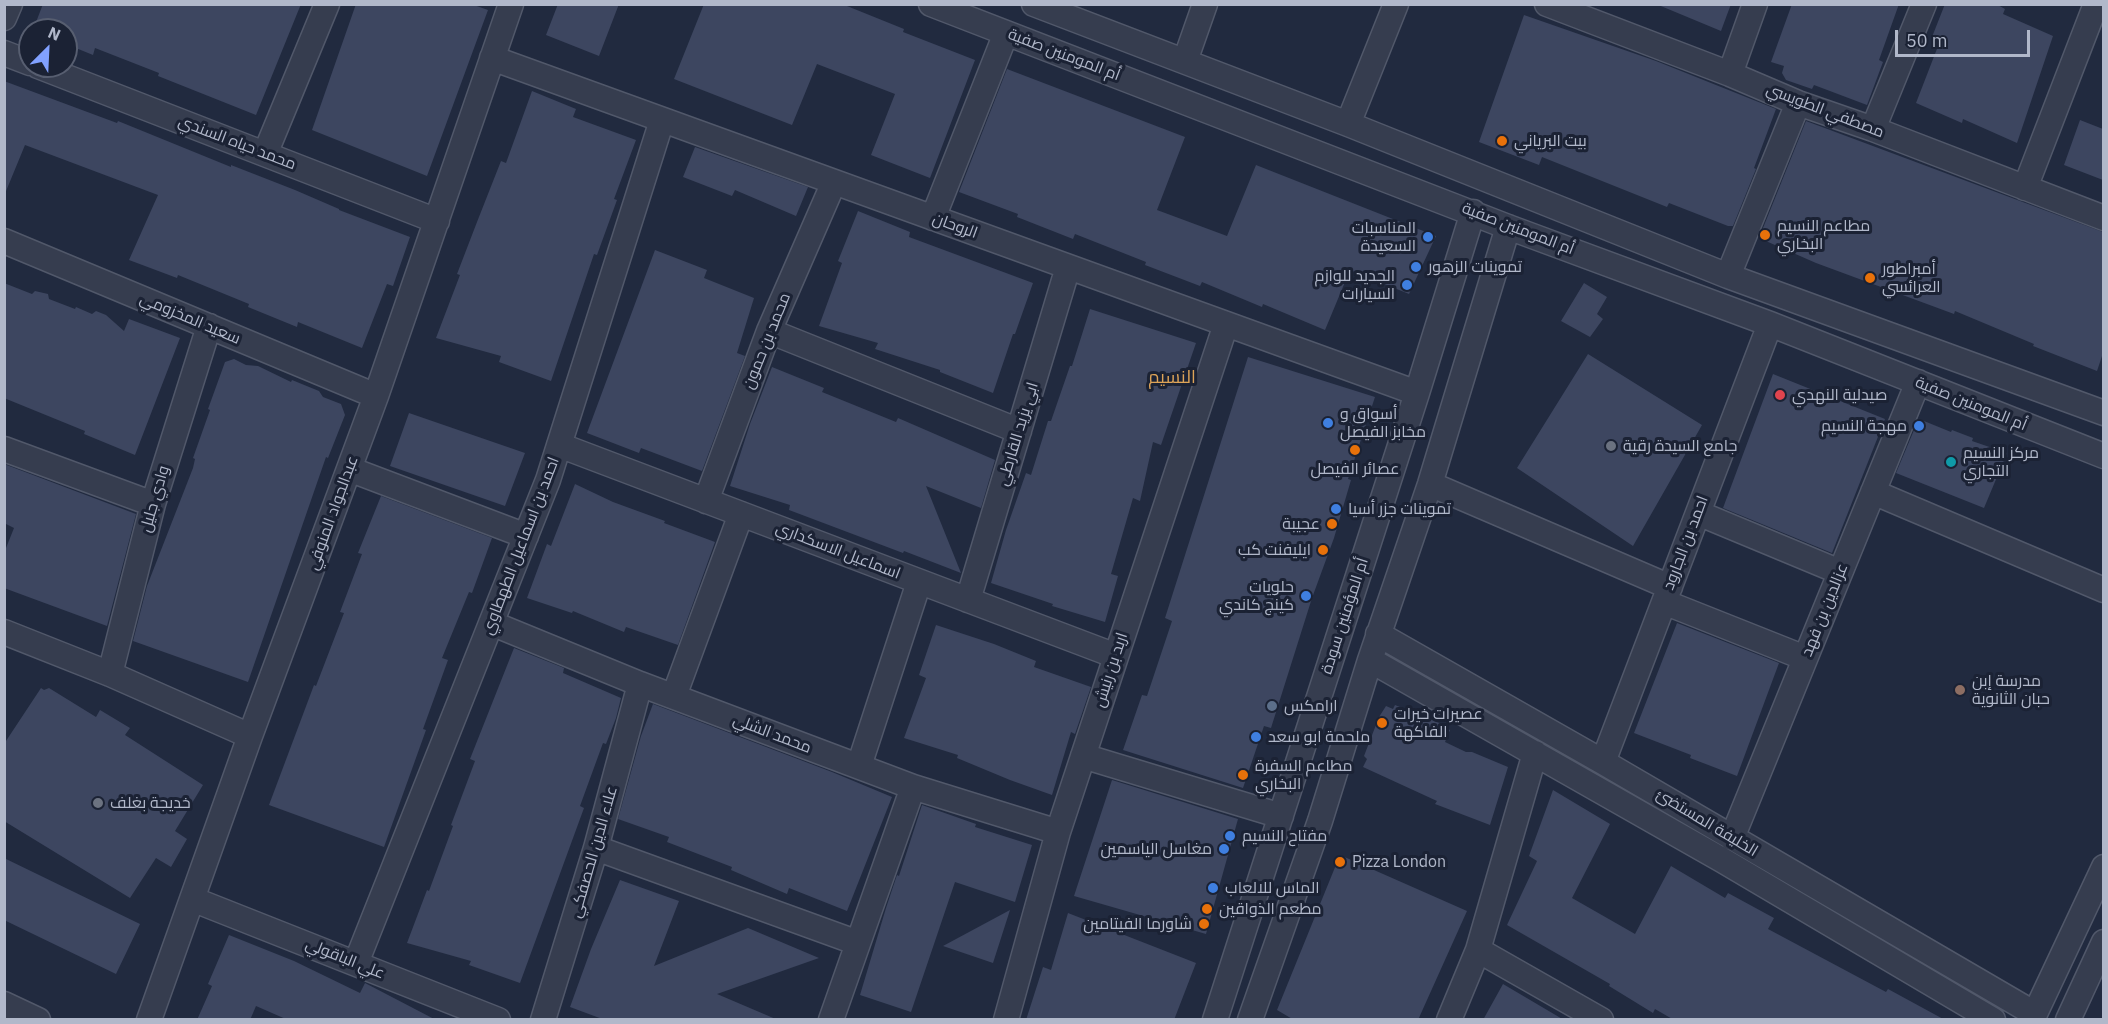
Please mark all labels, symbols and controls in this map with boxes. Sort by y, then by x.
north arrow [18,18,78,78]
scale bar [1898,18,2033,56]
text: N [45,22,64,45]
street label: أم المومنين صفية [1005,25,1123,85]
text: 50 m [1906,29,1948,52]
street label: مصطفي الطويسي [1763,80,1887,142]
street label: محمد حياه السندي [175,112,299,174]
place label: بيت البرياني [1514,131,1587,151]
marker: بيت البرياني [1495,134,1509,148]
street label: أم المومنين صفية [1459,199,1577,259]
street label: الروحان [930,209,980,243]
place label: مطاعم النسيم البخاري [1777,216,1870,254]
place label: المناسبات السعيدة [1352,218,1416,256]
marker: مطاعم النسيم البخاري [1758,228,1772,242]
marker: المناسبات السعيدة [1421,230,1435,244]
place label: تموينات الزهور [1428,257,1522,277]
place label: أمبراطور العرائسي [1882,259,1941,297]
marker: تموينات الزهور [1409,260,1423,274]
place label: الجديد للوازم السيارات [1314,266,1395,304]
marker: أمبراطور العرائسي [1863,271,1877,285]
marker: الجديد للوازم السيارات [1400,278,1414,292]
street label: سعيد المخزومي [137,289,243,349]
street label: محمد بن حمون [739,290,795,392]
district label: النسيم [1148,367,1196,389]
street label: أم المومنين صفية [1912,373,2030,435]
street label: ابي يزيد القارطي [993,380,1043,488]
place label: صيدلية النهدي [1792,385,1887,405]
marker: صيدلية النهدي [1773,388,1787,402]
place label: أسواق و مخابز الفيصل [1340,404,1426,442]
marker: أسواق و مخابز الفيصل [1321,416,1335,430]
place label: مهجة النسيم [1821,416,1907,436]
marker: مهجة النسيم [1912,419,1926,433]
place label: جامع السيدة رقية [1623,436,1737,456]
marker: جامع السيدة رقية [1604,439,1618,453]
marker: عصائر الفيصل [1348,443,1362,457]
place label: مركز النسيم التجاري [1963,443,2039,481]
street label: عبدالجواد المنوفي [303,453,363,573]
street label: احمد بن اسماعيل الطهطاوي [478,454,564,638]
marker: مركز النسيم التجاري [1944,455,1958,469]
place label: عصائر الفيصل [1310,459,1400,479]
street label: وادي جليل [136,463,174,535]
street label: احمد بن الجارود [1659,493,1713,593]
place label: تموينات جزر أسيا [1348,499,1451,519]
marker: تموينات جزر أسيا [1329,502,1343,516]
place label: عجيبة [1282,514,1320,534]
marker: عجيبة [1325,517,1339,531]
street label: اسماعيل الاسكداري [773,518,903,584]
place label: ايليفنت كب [1238,540,1311,560]
marker: ايليفنت كب [1316,543,1330,557]
street label: أم المؤمنين سودة [1317,555,1373,677]
street label: عزالدين بن فهد [1798,561,1852,659]
place label: حلويات كينج كاندي [1219,577,1294,615]
marker: حلويات كينج كاندي [1299,589,1313,603]
street label: اربد بن رنيش [1090,630,1132,710]
place label: مدرسة إبن حبان الثانوية [1972,671,2050,709]
marker: مدرسة إبن حبان الثانوية [1953,683,1967,697]
place label: ارامكس [1284,696,1338,716]
marker: ارامكس [1265,699,1279,713]
place label: عصيرات خيرات الفاكهة [1394,704,1483,742]
street label: محمد الشلي [730,710,814,758]
marker: عصيرات خيرات الفاكهة [1375,716,1389,730]
place label: ملحمة ابو سعد [1268,727,1370,747]
marker: ملحمة ابو سعد [1249,730,1263,744]
place label: مطاعم السفرة البخاري [1255,756,1353,794]
marker: مطاعم السفرة البخاري [1236,768,1250,782]
street label: علاء الدين الحصفكي [566,784,622,920]
street label: الخليفة المستضئ [1653,785,1761,861]
place label: خديجة بغلف [110,793,191,813]
marker: خديجة بغلف [91,796,105,810]
place label: مفتاح النسيم [1242,826,1327,846]
marker: مفتاح النسيم [1223,829,1237,843]
place label: مغاسل الياسمين [1101,839,1212,859]
marker: مغاسل الياسمين [1217,842,1231,856]
place label: Pizza London [1352,852,1446,872]
marker: Pizza London [1333,855,1347,869]
place label: الماس للالعاب [1225,878,1319,898]
marker: الماس للالعاب [1206,881,1220,895]
place label: مطعم الذواقين [1219,899,1322,919]
marker: مطعم الذواقين [1200,902,1214,916]
place label: شاورما الفيتامين [1083,914,1192,934]
marker: شاورما الفيتامين [1197,917,1211,931]
street label: علي الباقولي [303,934,387,984]

